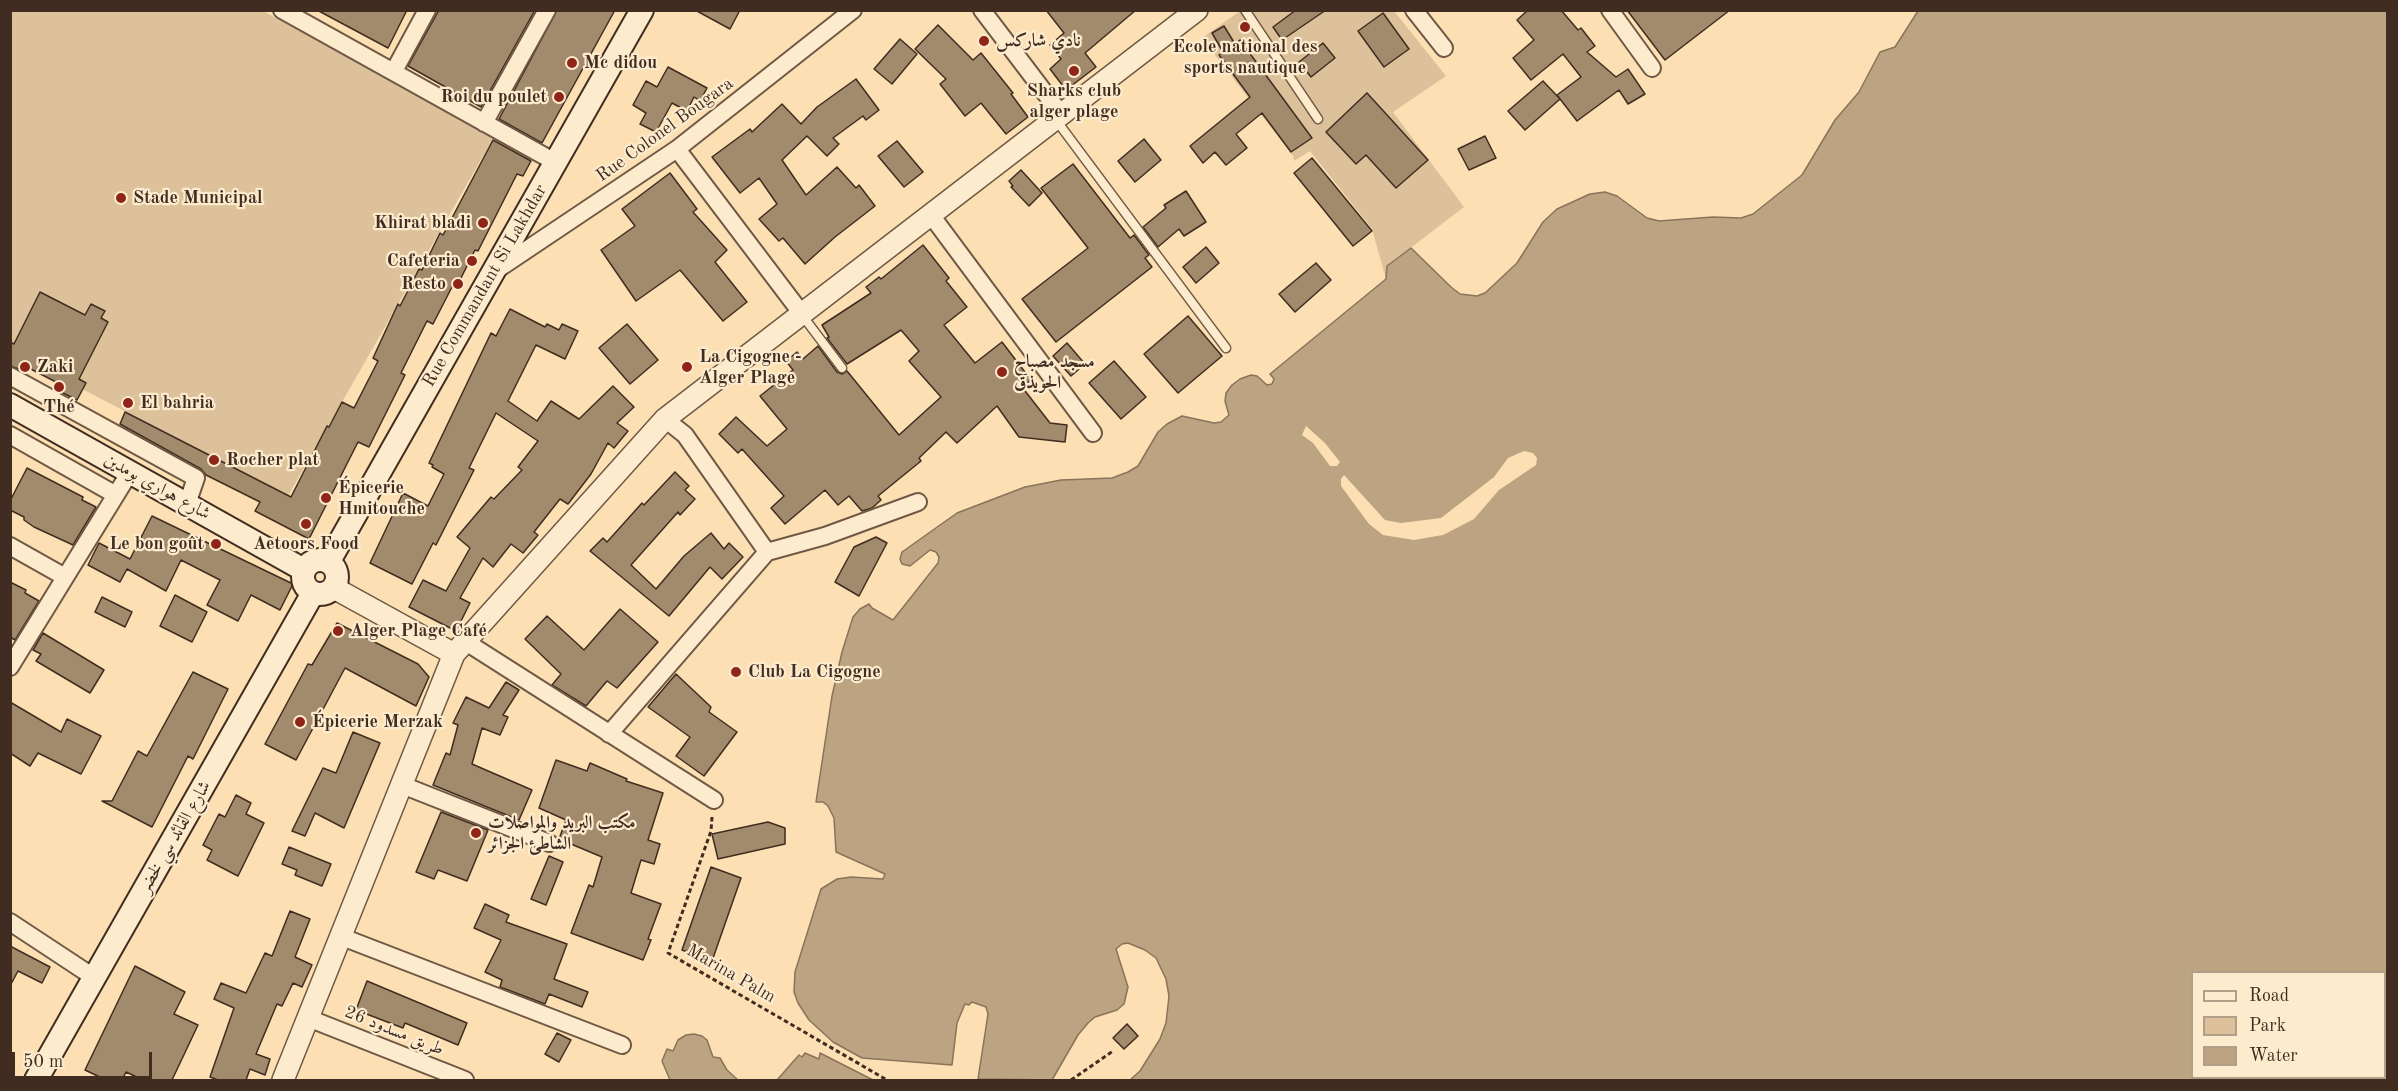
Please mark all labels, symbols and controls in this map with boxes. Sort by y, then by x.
marker: Ecole national des sports nautique [1238,20,1252,34]
place label: نادي شاركس [996,30,1081,52]
marker: نادي شاركس [977,34,991,48]
place label: Ecole national des sports nautique [1173,36,1317,78]
place label: Mc didou [584,52,657,74]
marker: Mc didou [565,56,579,70]
marker: Sharks club alger plage [1067,64,1081,78]
street label: Rue Colonel Bougara [592,73,738,187]
place label: Sharks club alger plage [1027,80,1121,122]
place label: Roi du poulet [440,86,547,108]
marker: Roi du poulet [552,90,566,104]
street label: Rue Commandant Si Lakhdar [418,181,552,391]
place label: Stade Municipal [133,187,263,209]
marker: Stade Municipal [114,191,128,205]
place label: Khirat bladi [374,212,471,234]
marker: Khirat bladi [476,216,490,230]
place label: Cafeteria [387,250,460,272]
marker: Cafeteria [465,254,479,268]
place label: Resto [401,273,446,295]
marker: Resto [451,277,465,291]
place label: La Cigogne - Alger Plage [699,346,802,388]
place label: مسجد مصباح الحويذق [1014,351,1095,394]
place label: Zaki [37,356,73,378]
marker: Zaki [18,360,32,374]
marker: La Cigogne - Alger Plage [680,360,694,374]
marker: مسجد مصباح الحويذق [995,365,1009,379]
marker: Thé [52,380,66,394]
place label: El bahria [140,392,214,414]
place label: Thé [43,396,75,418]
marker: El bahria [121,396,135,410]
street label: شارع هواري بومدين [100,449,214,525]
place label: Rocher plat [226,449,319,471]
marker: Rocher plat [207,453,221,467]
place label: Épicerie Hmitouche [338,477,425,520]
marker: Épicerie Hmitouche [319,491,333,505]
marker: Aetoors Food [299,517,313,531]
place label: Le bon goût [109,533,204,555]
place label: Aetoors Food [253,533,359,555]
marker: Le bon goût [209,537,223,551]
place label: Alger Plage Café [350,620,487,642]
marker: Alger Plage Café [331,624,345,638]
place label: Club La Cigogne [748,661,881,683]
marker: Club La Cigogne [729,665,743,679]
place label: Épicerie Merzak [312,711,443,733]
marker: Épicerie Merzak [293,715,307,729]
street label: شارع القائد سي لخضر [134,777,216,897]
place label: مكتب البريد والمواصلات الشاطئ الجزائر [488,812,635,854]
marker: مكتب البريد والمواصلات الشاطئ الجزائر [469,826,483,840]
street label: Marina Palm [683,940,779,1008]
legend [2191,971,2386,1079]
text: Road [2249,987,2289,1005]
street label: طريق مسدود 26 [341,1001,447,1061]
text: Park [2249,1017,2286,1035]
scale bar [15,1040,154,1078]
text: Water [2249,1047,2298,1065]
text: 50 m [23,1053,63,1071]

